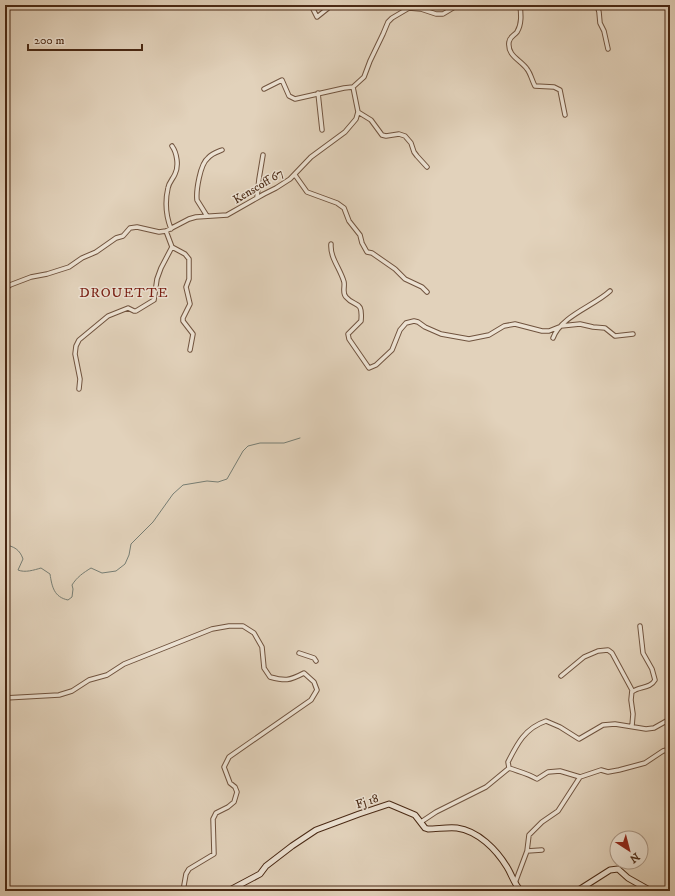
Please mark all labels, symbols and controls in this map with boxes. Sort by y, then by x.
scale bar [28,26,142,52]
text: 200 m [34,33,64,48]
street label: Kenscoff 67 [230,165,286,207]
district label: DROUETTE [79,284,169,302]
street label: Fj 18 [354,791,381,812]
north arrow [609,830,649,870]
text: N [627,849,642,866]

